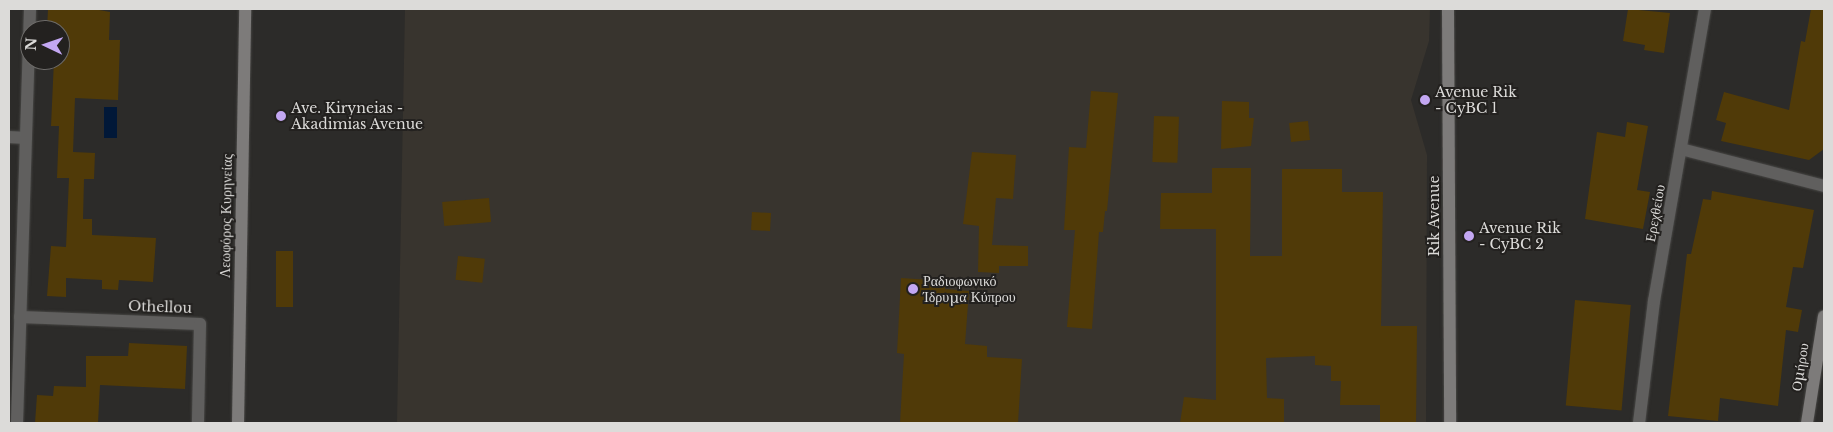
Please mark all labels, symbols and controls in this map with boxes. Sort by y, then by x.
north arrow [20,20,70,70]
text: N [22,37,40,51]
place label: Avenue Rik - CyBC 1 [1435,84,1517,116]
marker: Avenue Rik - CyBC 1 [1419,94,1431,106]
place label: Ave. Kiryneias - Akadimias Avenue [291,100,424,132]
marker: Ave. Kiryneias - Akadimias Avenue [275,110,287,122]
street label: Λεωφόρος Κυρηνείας [217,154,235,278]
street label: Rik Avenue [1426,175,1442,257]
street label: Ερεχθείου [1642,183,1668,243]
place label: Avenue Rik - CyBC 2 [1479,220,1561,252]
marker: Avenue Rik - CyBC 2 [1463,230,1475,242]
place label: Ραδιοφωνικό Ίδρυμα Κύπρου [923,273,1016,306]
marker: Ραδιοφωνικό Ίδρυμα Κύπρου [907,283,919,295]
street label: Othellou [128,297,192,317]
street label: Ομήρου [1788,342,1812,392]

